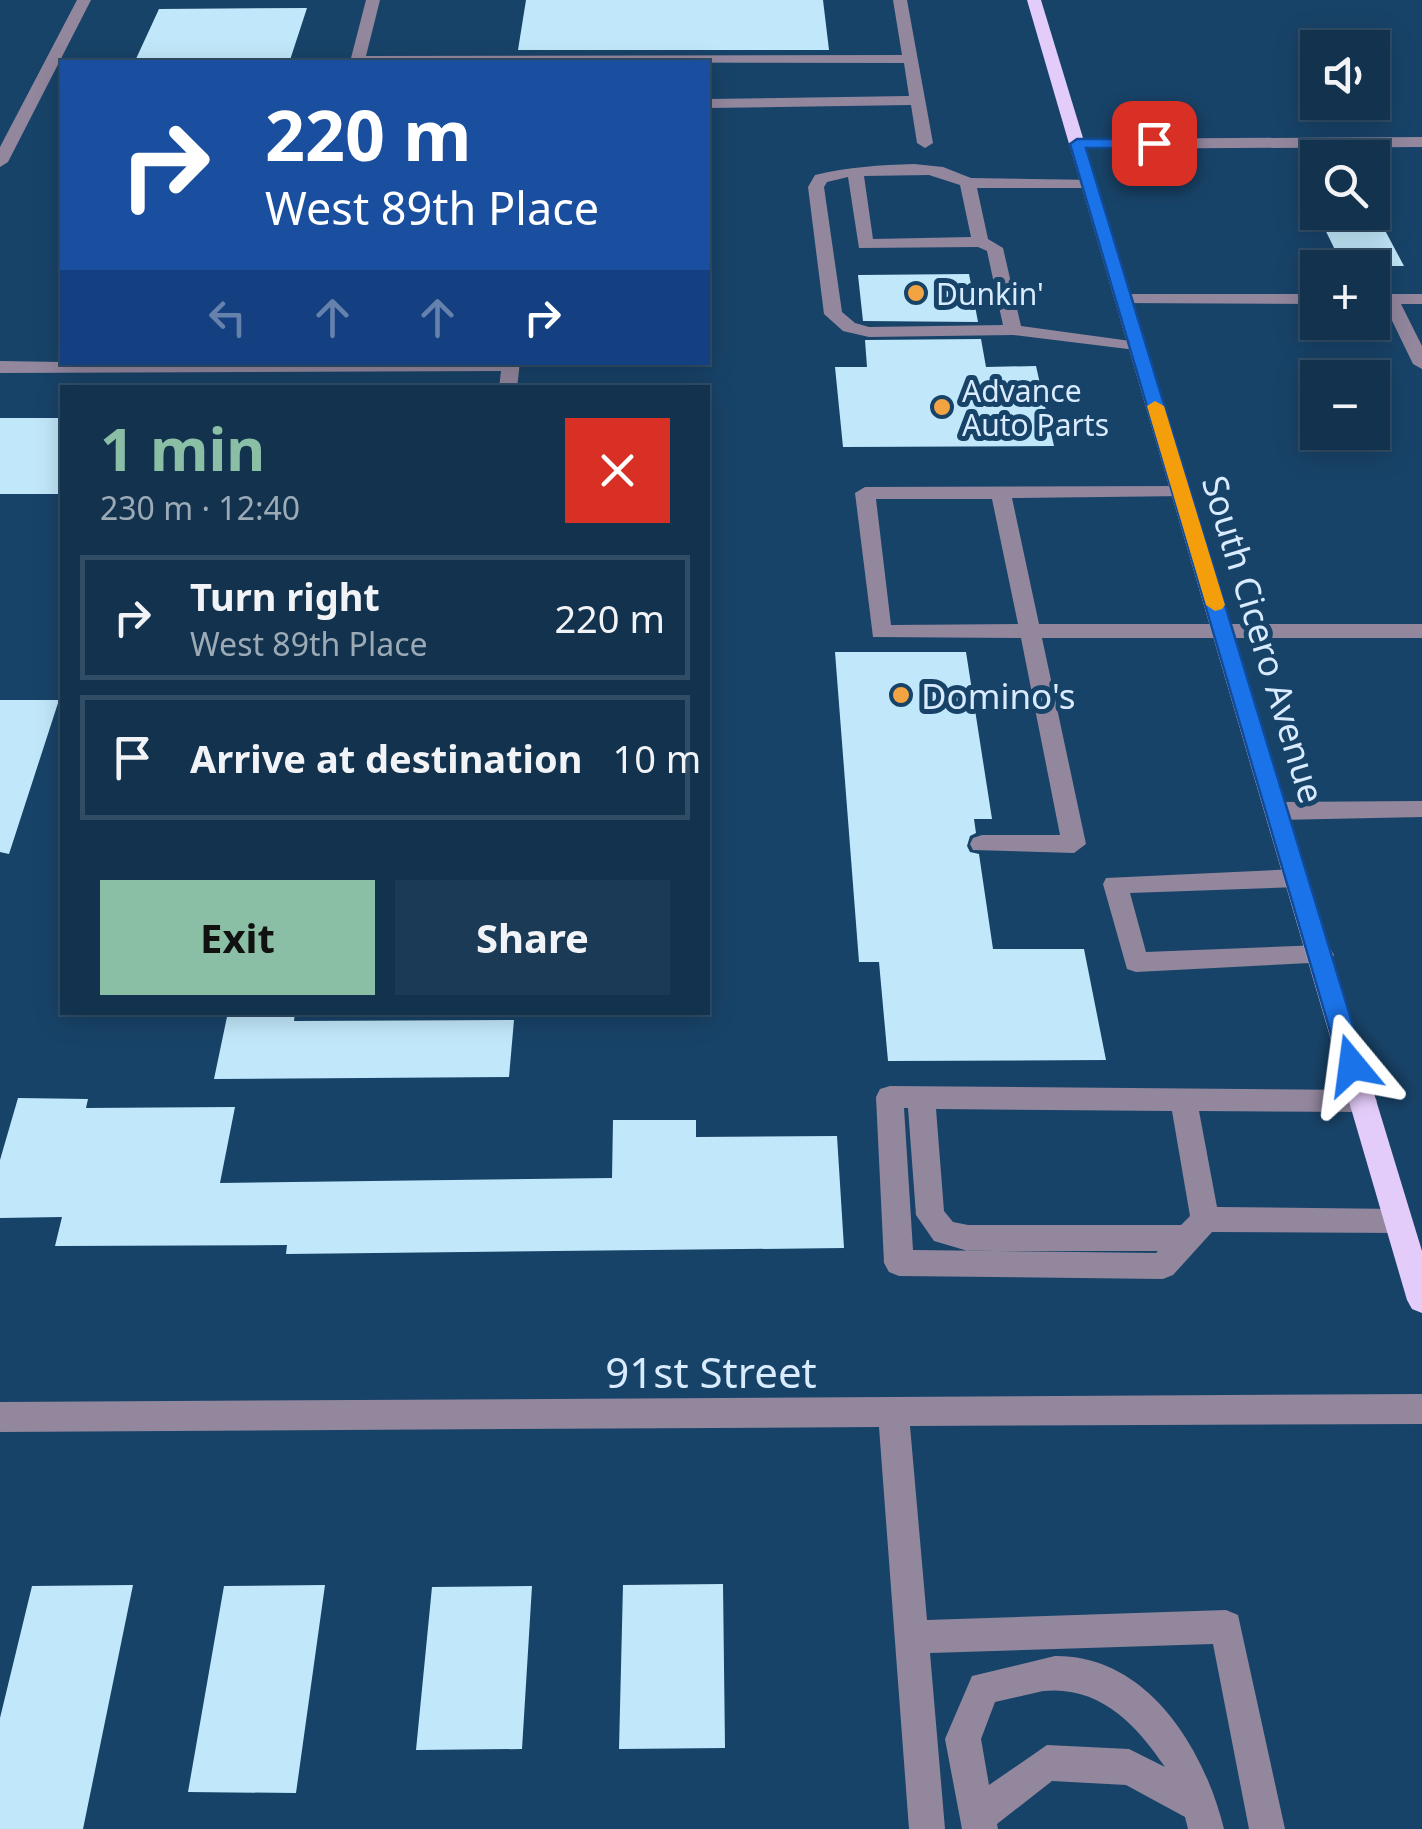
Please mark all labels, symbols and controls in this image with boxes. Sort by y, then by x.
map controls [1300,30,1390,450]
button: sound [1300,30,1390,120]
text: 220 m [265,86,472,182]
icon: right [100,100,230,230]
pin [1112,101,1197,186]
icon: arrive [1127,116,1182,171]
button: search [1300,140,1390,230]
text: West 89th Place [265,177,599,238]
button: + [1300,250,1390,340]
place label: Dunkin' [936,273,1044,314]
marker: Dunkin' [905,282,927,304]
icon: left [200,290,255,345]
icon: ahead [305,290,360,345]
icon: ahead [410,290,465,345]
icon: right [515,290,570,345]
button: − [1300,360,1390,450]
place label: Advance Auto Parts [962,370,1109,445]
marker: Advance Auto Parts [931,396,953,418]
text: 1 min [100,407,265,489]
button: close [565,418,670,523]
street label: South Cicero Avenue [1192,470,1336,808]
text: 230 m · 12:40 [100,486,300,529]
text: Turn right [190,570,380,622]
icon: right [105,590,160,645]
text: 220 m [554,592,665,644]
text: West 89th Place [190,622,428,665]
place label: Domino's [921,672,1076,719]
marker: Domino's [890,684,912,706]
icon: arrive [105,730,160,785]
text: Arrive at destination [190,732,582,784]
text: 10 m [612,732,701,784]
button: Exit [100,880,375,995]
button: Share [395,880,670,995]
position arrow [1300,1013,1404,1117]
street label: 91st Street [605,1343,817,1400]

